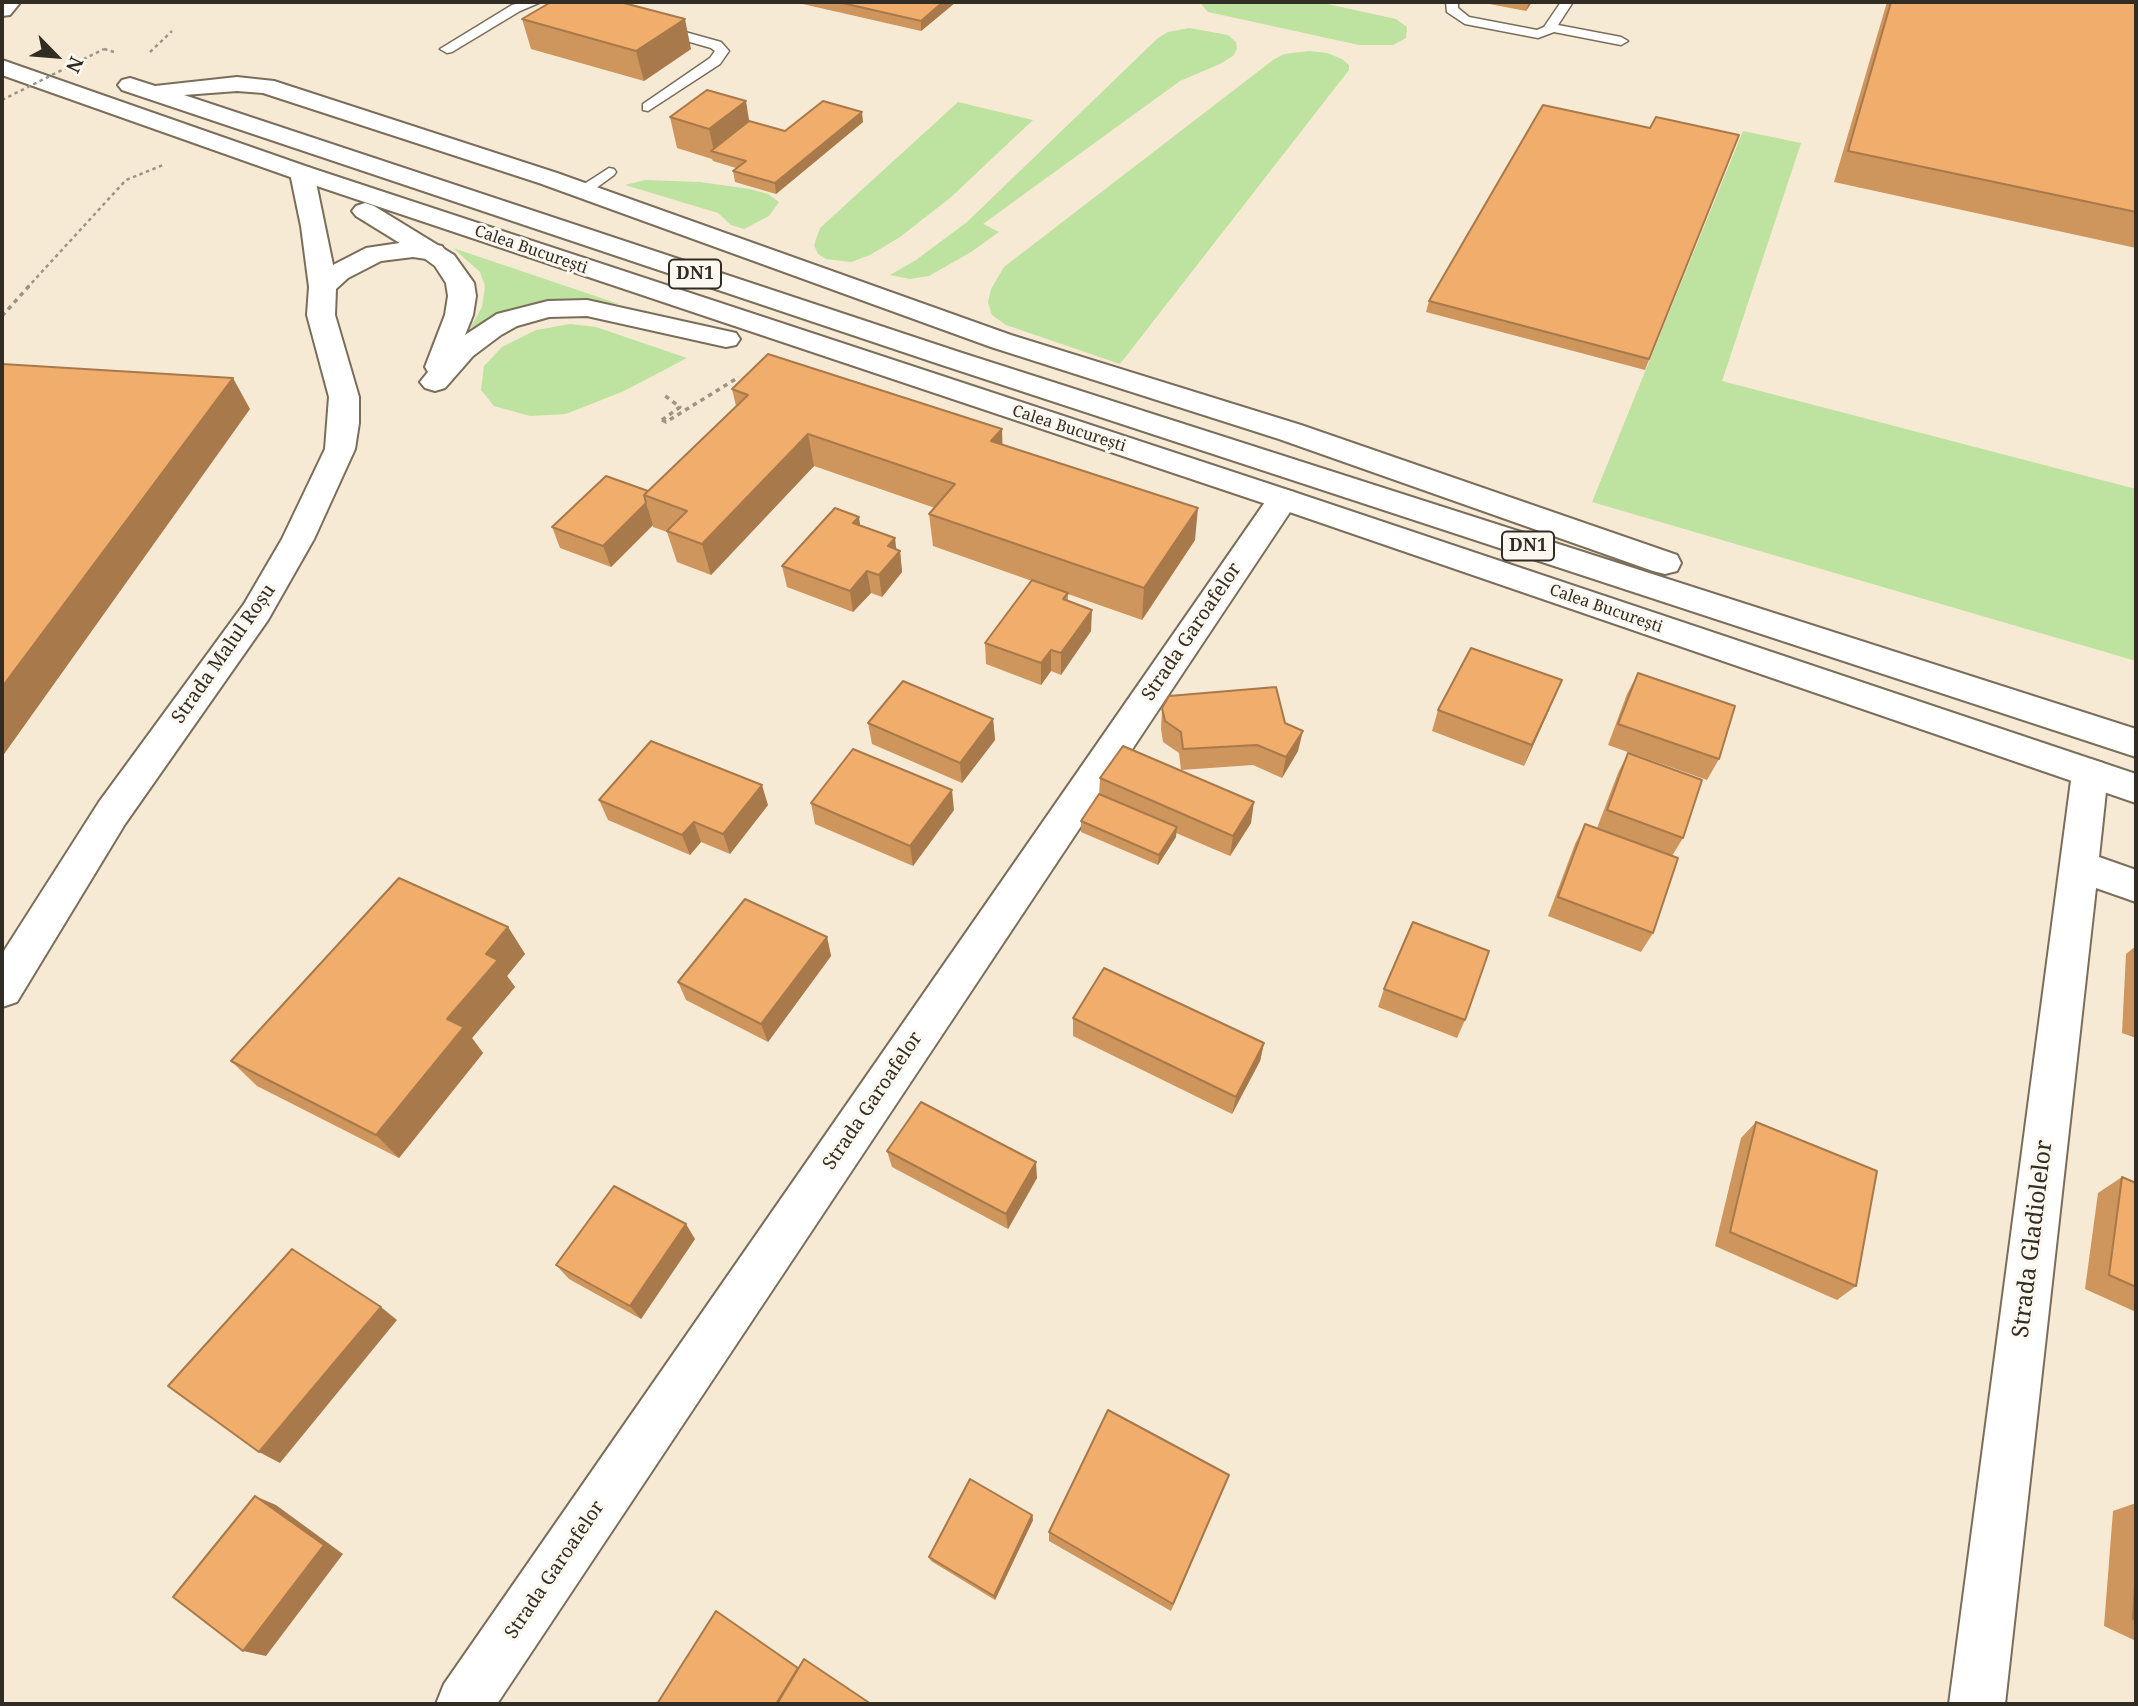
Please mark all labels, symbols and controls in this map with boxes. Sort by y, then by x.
north arrow [21,21,91,91]
text: N [60,53,90,77]
street label: Calea București [472,222,590,278]
road number: DN1 [669,260,721,288]
street label: Calea București [1010,402,1128,456]
road number: DN1 [1502,532,1554,560]
street label: Strada Garoafelor [1137,559,1247,705]
street label: Strada Malul Roșu [167,580,281,728]
street label: Calea București [1547,581,1665,637]
street label: Strada Garoafelor [818,1028,928,1174]
street label: Strada Gladiolelor [2007,1139,2059,1339]
street label: Strada Garoafelor [500,1497,610,1643]

